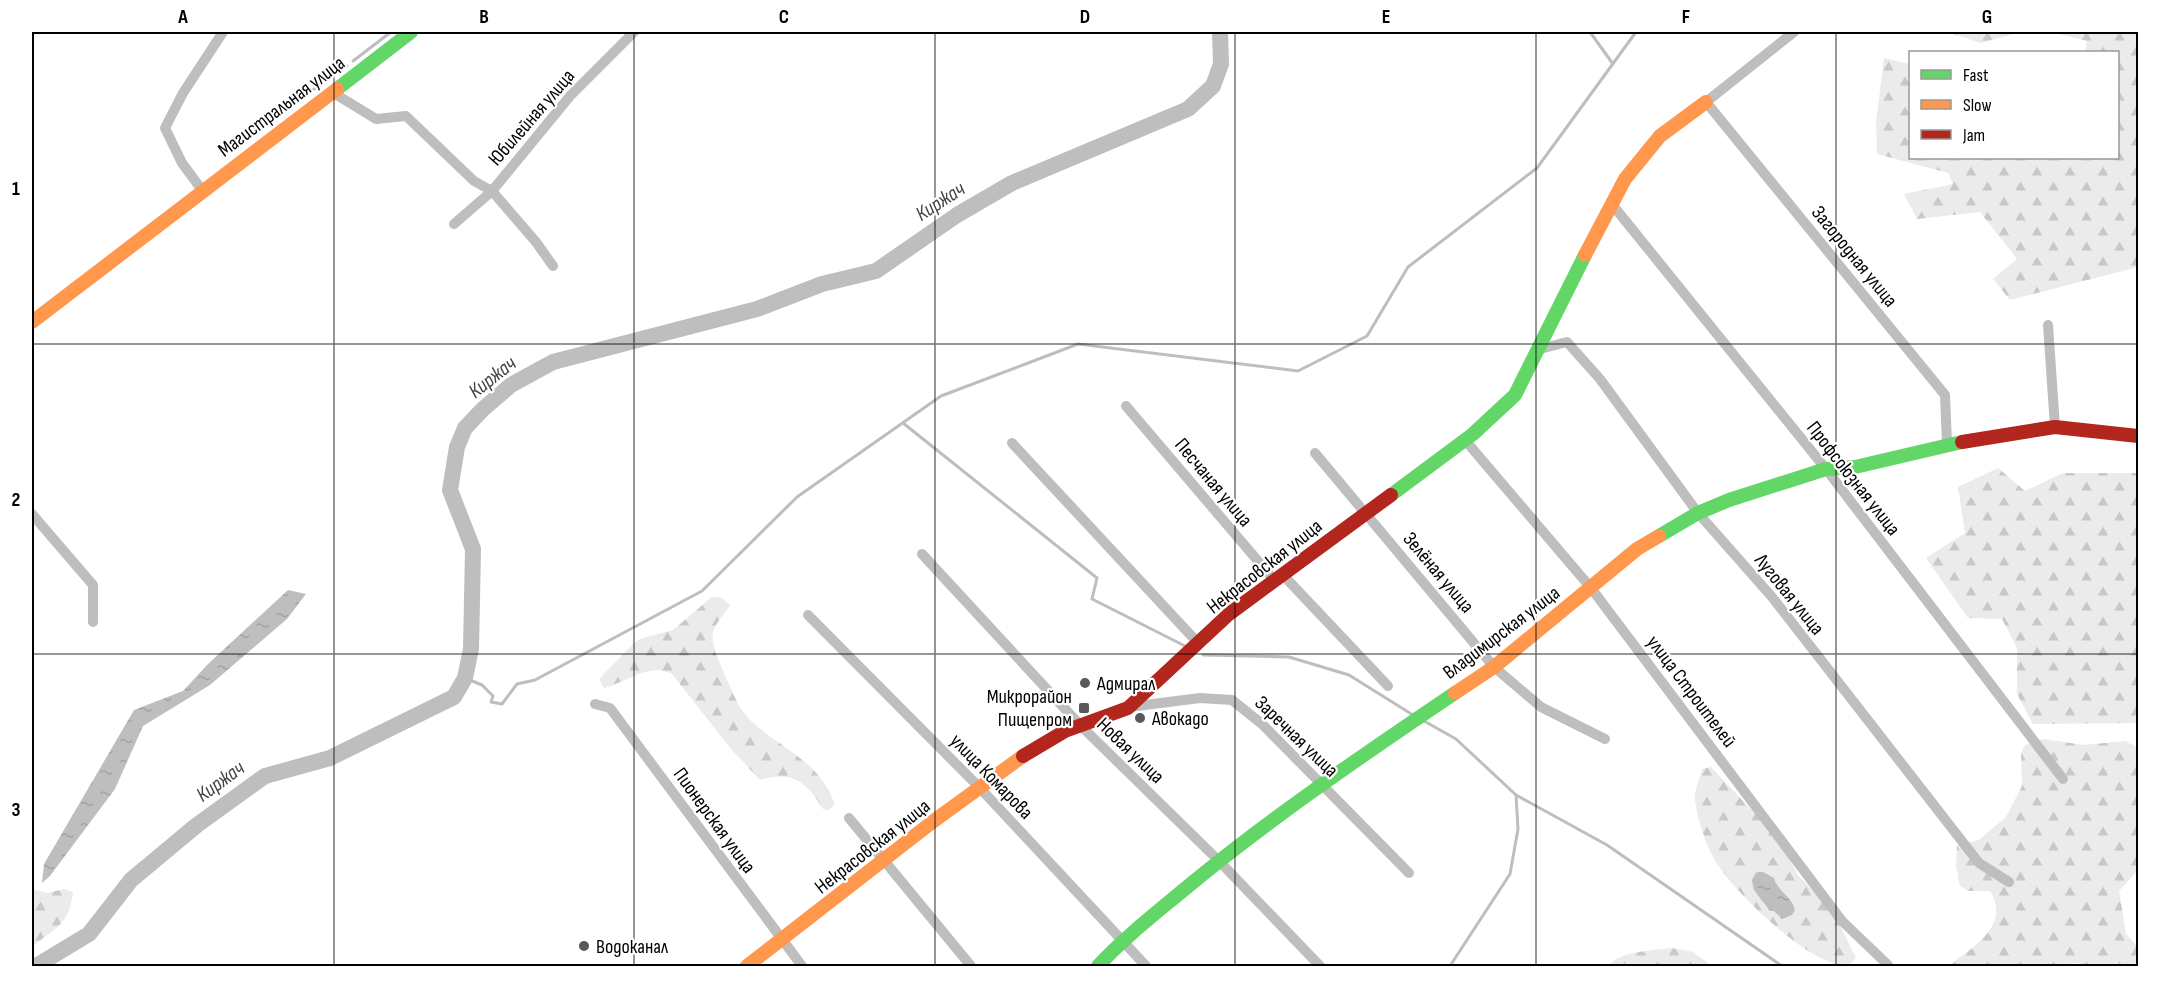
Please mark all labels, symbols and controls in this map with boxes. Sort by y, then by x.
text: A [177,5,188,29]
text: B [479,5,489,29]
text: C [779,5,789,29]
text: D [1080,5,1090,29]
text: E [1382,5,1390,29]
text: F [1682,5,1690,29]
text: G [1982,5,1992,29]
street label: Магистральная улица [213,51,350,162]
legend [1909,51,2119,159]
street label: Юбилейная улица [483,65,580,171]
text: Fast [1963,65,1989,86]
text: Slow [1963,95,1992,116]
text: Jam [1962,125,1985,146]
water label: Киржач [911,176,970,227]
text: 1 [12,177,20,201]
street label: Загородная улица [1806,201,1902,312]
water label: Киржач [463,351,522,404]
street label: Профсоюзная улица [1801,417,1905,540]
street label: Песчаная улица [1169,434,1257,532]
text: 2 [12,488,20,512]
street label: Некрасовская улица [1202,514,1327,619]
street label: Зелёная улица [1398,527,1479,618]
street label: Луговая улица [1749,548,1829,640]
street label: Владимирская улица [1438,581,1565,685]
street label: улица Строителей [1641,631,1741,752]
place label: Адмирал [1096,672,1155,696]
marker: Адмирал [1078,676,1092,690]
place label: Микрорайон Пищепром [987,685,1072,732]
street label: Заречная улица [1249,691,1343,783]
marker: Микрорайон Пищепром [1077,701,1091,715]
place label: Авокадо [1151,707,1209,731]
marker: Авокадо [1133,711,1147,725]
street label: Новая улица [1092,713,1169,789]
street label: улица Комарова [945,729,1038,824]
water label: Киржач [191,755,250,807]
street label: Пионерская улица [668,763,761,878]
street label: Некрасовская улица [810,794,935,899]
text: 3 [12,798,21,822]
place label: Водоканал [596,935,668,959]
marker: Водоканал [577,939,591,953]

